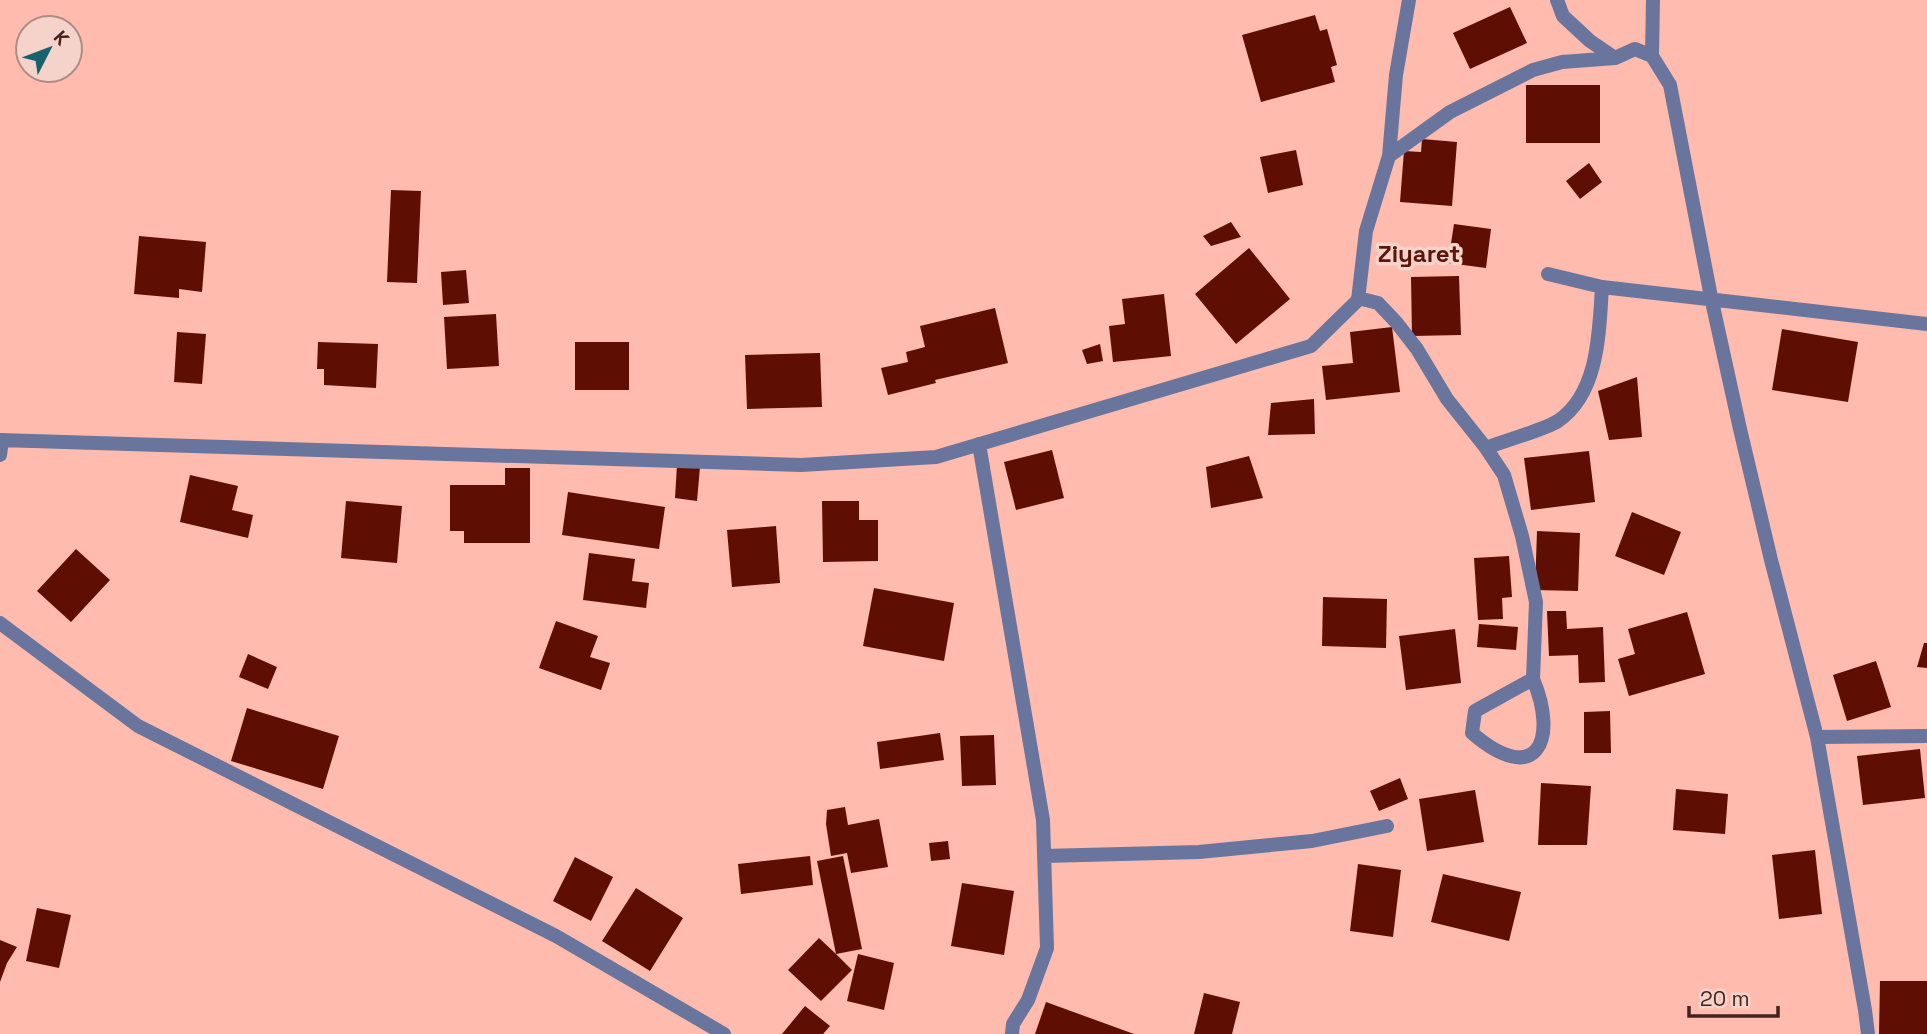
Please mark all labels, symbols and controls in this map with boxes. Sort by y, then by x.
north arrow [14,14,84,84]
text: K [48,25,75,51]
district label: Ziyaret [1378,238,1460,269]
scale bar [1689,974,1778,1018]
text: 20 m [1700,985,1750,1012]

